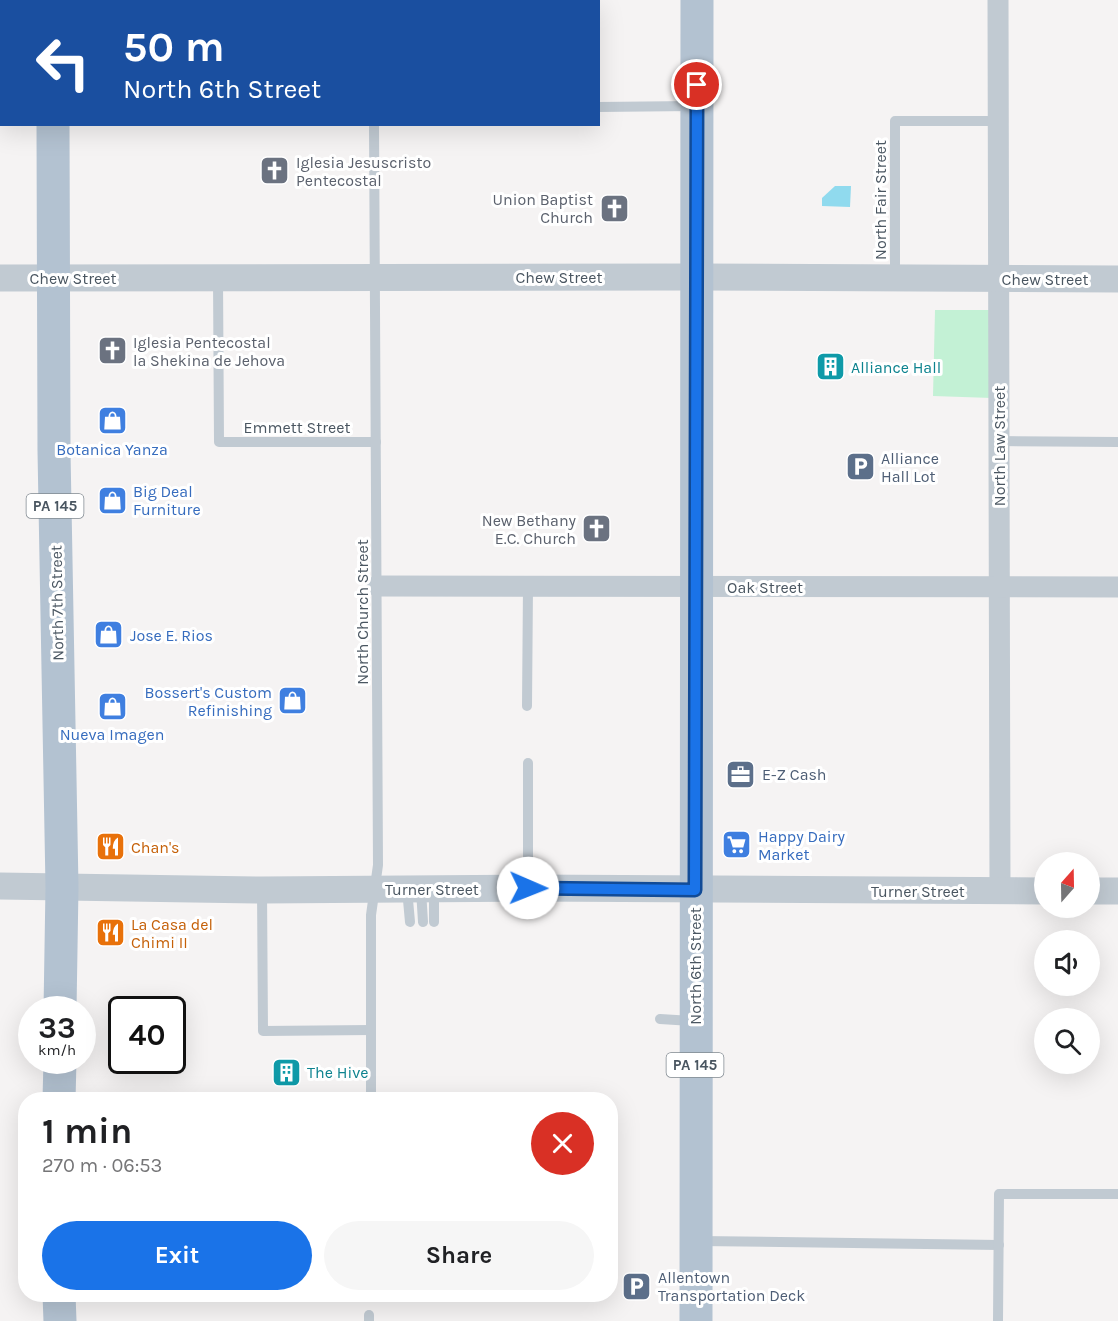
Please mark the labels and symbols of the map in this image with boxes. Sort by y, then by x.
pin [671,59,722,110]
street label: North Fair Street [871,140,890,260]
place label: Iglesia Jesuscristo Pentecostal [296,153,431,190]
church icon: Iglesia Jesuscristo Pentecostal [259,155,291,187]
place label: Union Baptist Church [493,190,593,227]
church icon: Union Baptist Church [598,192,630,224]
street label: Chew Street [516,268,603,287]
street label: Chew Street [30,269,117,288]
street label: Chew Street [1002,270,1089,289]
place label: Iglesia Pentecostal la Shekina de Jehova [133,333,285,370]
church icon: Iglesia Pentecostal la Shekina de Jehova [96,335,128,367]
building icon: Alliance Hall [814,351,846,383]
place label: Alliance Hall [851,358,941,377]
street label: North Law Street [990,386,1009,506]
shop icon: Botanica Yanza [96,405,128,437]
street label: Emmett Street [244,418,350,437]
place label: Botanica Yanza [56,440,168,459]
place label: Alliance Hall Lot [881,449,939,486]
parking icon: Alliance Hall Lot [844,451,876,483]
place label: Big Deal Furniture [133,482,201,519]
shop icon: Big Deal Furniture [96,484,128,516]
road number: PA 145 [26,494,84,518]
place label: New Bethany E.C. Church [482,511,577,548]
church icon: New Bethany E.C. Church [581,513,613,545]
street label: North Church Street [353,539,372,685]
street label: North 7th Street [46,545,68,661]
street label: Oak Street [727,578,803,597]
shop icon: Jose E. Rios [93,619,125,651]
place label: Jose E. Rios [130,626,213,645]
place label: Bossert's Custom Refinishing [144,683,272,720]
shop icon: Bossert's Custom Refinishing [277,685,309,717]
shop icon: Nueva Imagen [96,690,128,722]
place label: Nueva Imagen [60,725,164,744]
office icon: E-Z Cash [725,758,757,790]
place label: E-Z Cash [762,765,827,784]
place label: Happy Dairy Market [758,827,845,864]
supermarket icon: Happy Dairy Market [721,829,753,861]
restaurant icon: Chan's [94,831,126,863]
place label: Chan's [131,838,180,857]
north arrow [1034,852,1100,918]
position arrow [496,856,560,920]
street label: Turner Street [385,880,479,899]
street label: Turner Street [871,882,965,901]
street label: North 6th Street [686,907,705,1025]
place label: La Casa del Chimi II [131,915,213,952]
restaurant icon: La Casa del Chimi II [94,917,126,949]
speed limit sign: 40 [108,996,186,1074]
road number: PA 145 [666,1053,724,1077]
building icon: The Hive [270,1056,302,1088]
place label: The Hive [307,1063,368,1082]
place label: Allentown Transportation Deck [658,1268,805,1305]
parking icon: Allentown Transportation Deck [621,1270,653,1302]

